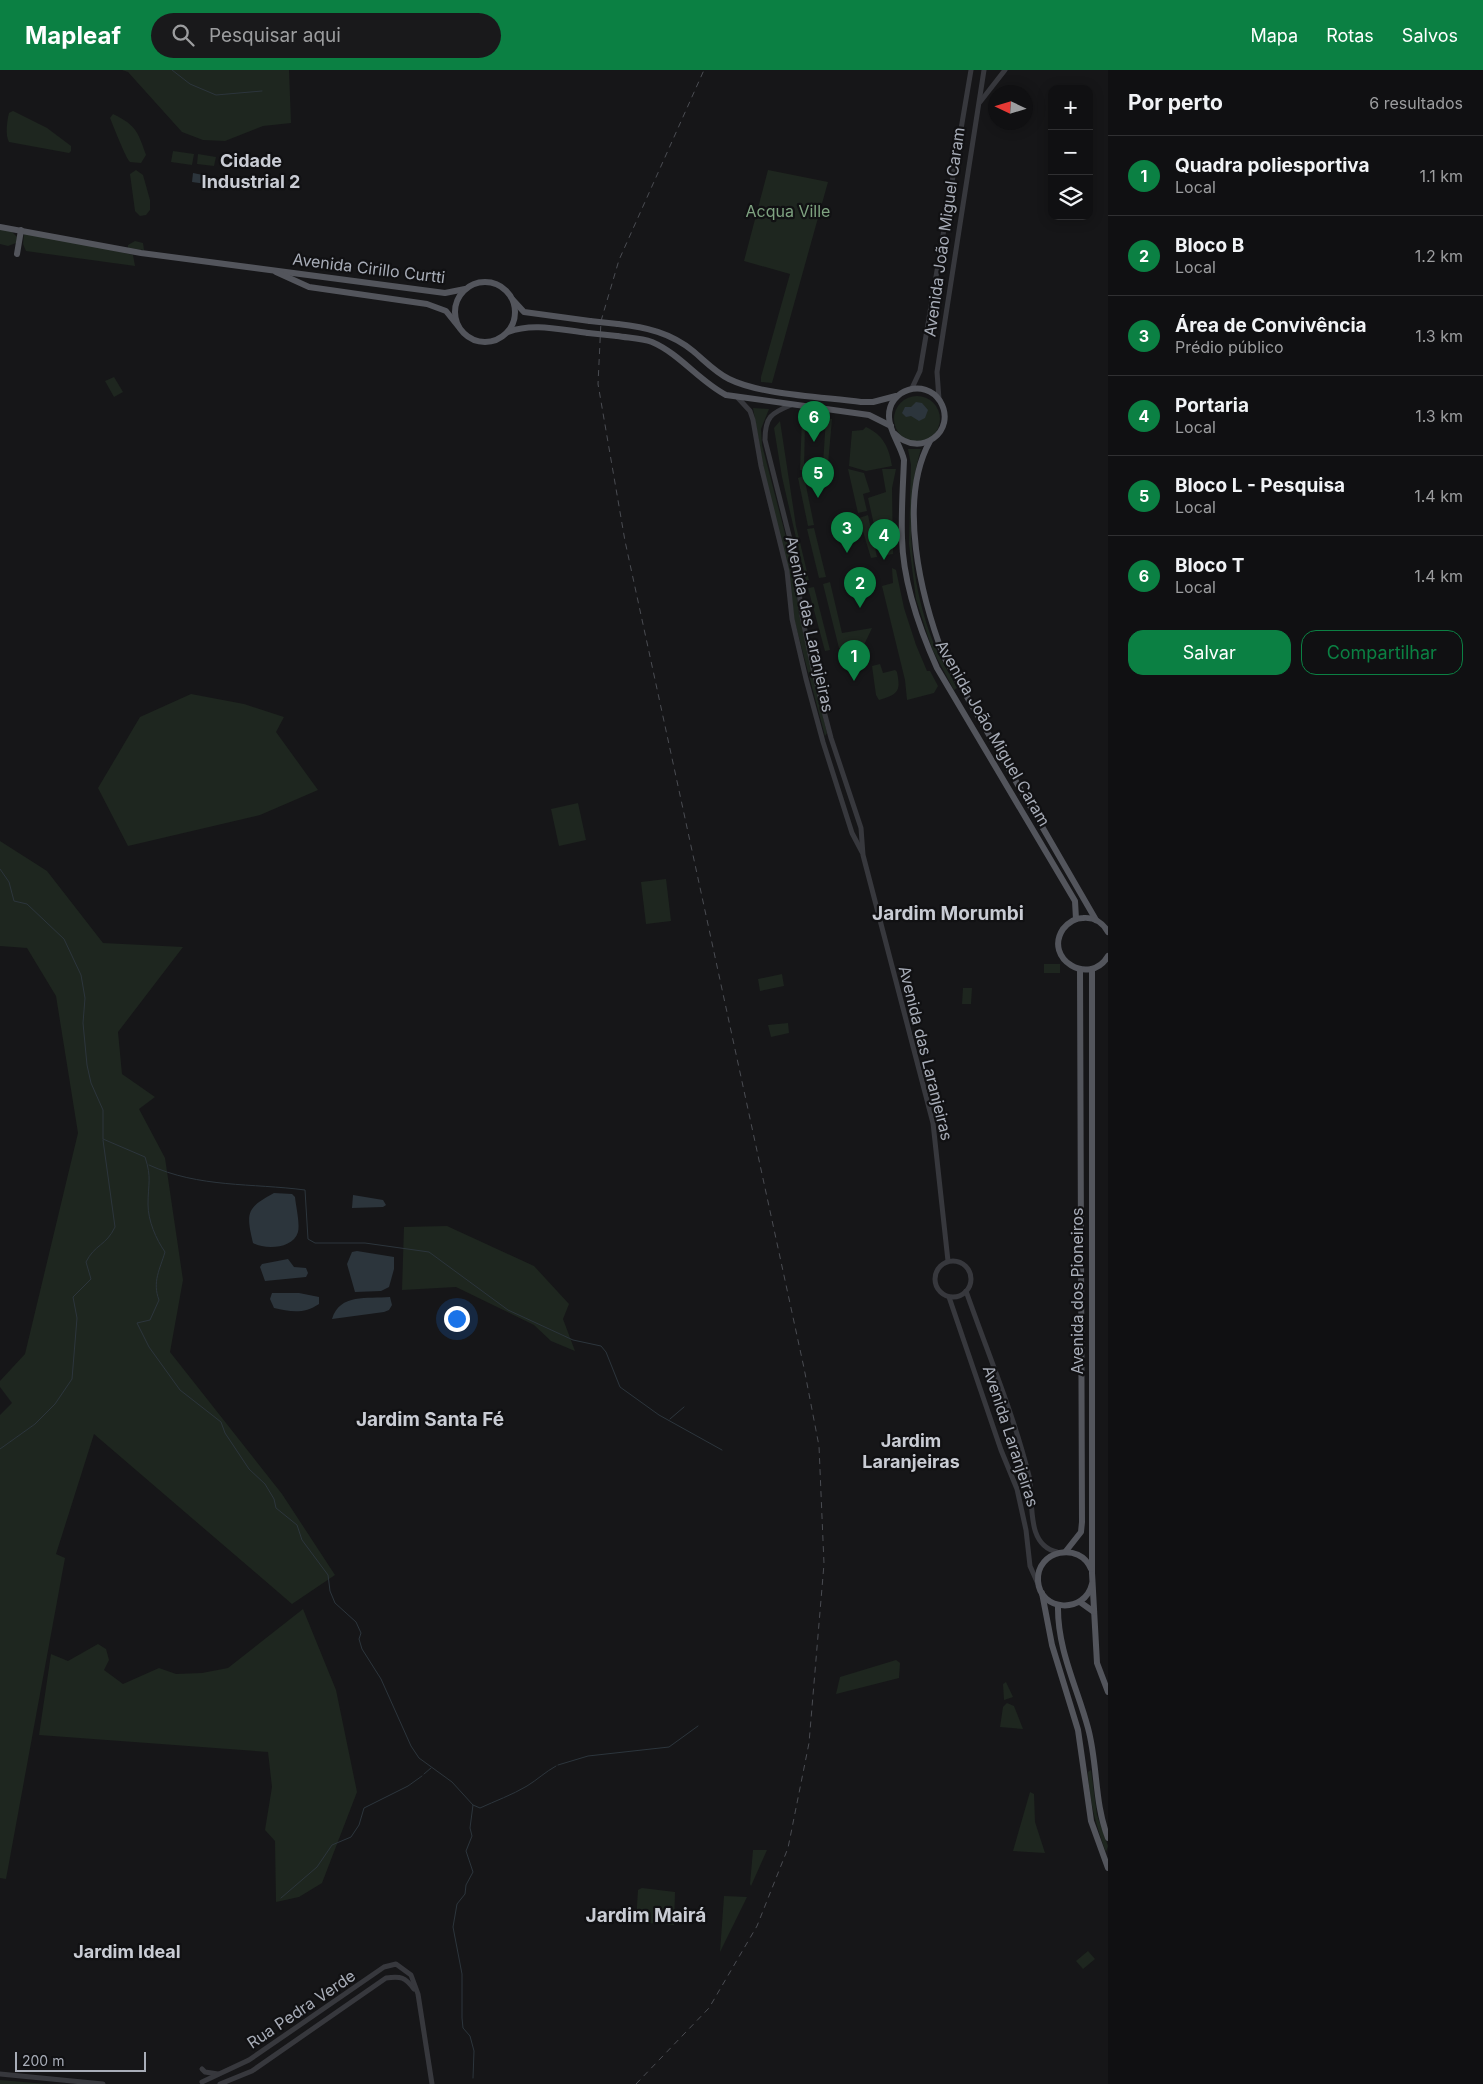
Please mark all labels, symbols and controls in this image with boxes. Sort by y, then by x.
search box [151,13,501,58]
text: Mapleaf [25,21,121,50]
icon: search [169,21,197,49]
text: Pesquisar aqui [209,24,341,47]
text: Mapa [1250,25,1298,46]
text: Rotas [1326,25,1374,46]
text: Salvos [1402,25,1458,46]
north arrow [988,85,1033,130]
map controls [1048,85,1093,220]
button: + [1048,85,1093,130]
text: Por perto [1128,90,1223,115]
text: 6 resultados [1369,93,1463,113]
street label: Avenida João Miguel Caram [919,126,969,338]
button: − [1048,130,1093,175]
district label: Cidade Industrial 2 [202,150,300,192]
text: Quadra poliesportiva [1175,154,1370,177]
text: 1 [1141,166,1147,186]
text: 1.1 km [1419,166,1463,186]
button: layers [1048,175,1093,220]
text: Local [1175,177,1216,197]
park label: Acqua Ville [746,201,830,221]
text: Bloco B [1175,234,1244,257]
text: 2 [1139,246,1149,266]
text: 1.2 km [1415,246,1463,266]
street label: Avenida Cirillo Curtti [292,249,446,287]
text: Local [1175,257,1216,277]
text: Área de Convivência [1175,314,1367,337]
text: 3 [1139,326,1149,346]
text: 1.3 km [1415,326,1463,346]
text: Prédio público [1175,337,1284,357]
text: Portaria [1175,394,1249,417]
pin: 6 [798,401,830,442]
text: 4 [1139,406,1149,426]
text: 1.3 km [1415,406,1463,426]
text: Local [1175,417,1216,437]
pin: 5 [802,457,834,498]
text: Bloco L - Pesquisa [1175,474,1345,497]
text: 5 [1139,486,1149,506]
text: 1.4 km [1414,486,1463,506]
text: Local [1175,497,1216,517]
pin: 3 [831,512,863,553]
pin: 4 [868,519,900,560]
street label: Avenida das Laranjeiras [782,534,838,714]
text: Bloco T [1175,554,1244,577]
text: 6 [1139,566,1149,586]
text: 1.4 km [1414,566,1463,586]
pin: 2 [844,567,876,608]
text: Local [1175,577,1216,597]
button: Salvar [1128,630,1291,675]
button: Compartilhar [1301,630,1463,675]
street label: Avenida João Miguel Caram [931,636,1055,830]
pin: 1 [838,640,870,681]
district label: Jardim Morumbi [872,902,1024,925]
street label: Avenida das Laranjeiras [895,964,957,1142]
street label: Avenida dos Pioneiros [1067,1207,1087,1375]
your location [444,1306,470,1332]
street label: Avenida Laranjeiras [979,1363,1043,1509]
district label: Jardim Santa Fé [356,1408,504,1431]
district label: Jardim Laranjeiras [862,1430,960,1472]
district label: Jardim Mairá [586,1904,706,1927]
district label: Jardim Ideal [73,1941,181,1962]
street label: Rua Pedra Verde [243,1965,359,2053]
scale bar [15,2049,146,2072]
text: 200 m [22,2052,64,2069]

